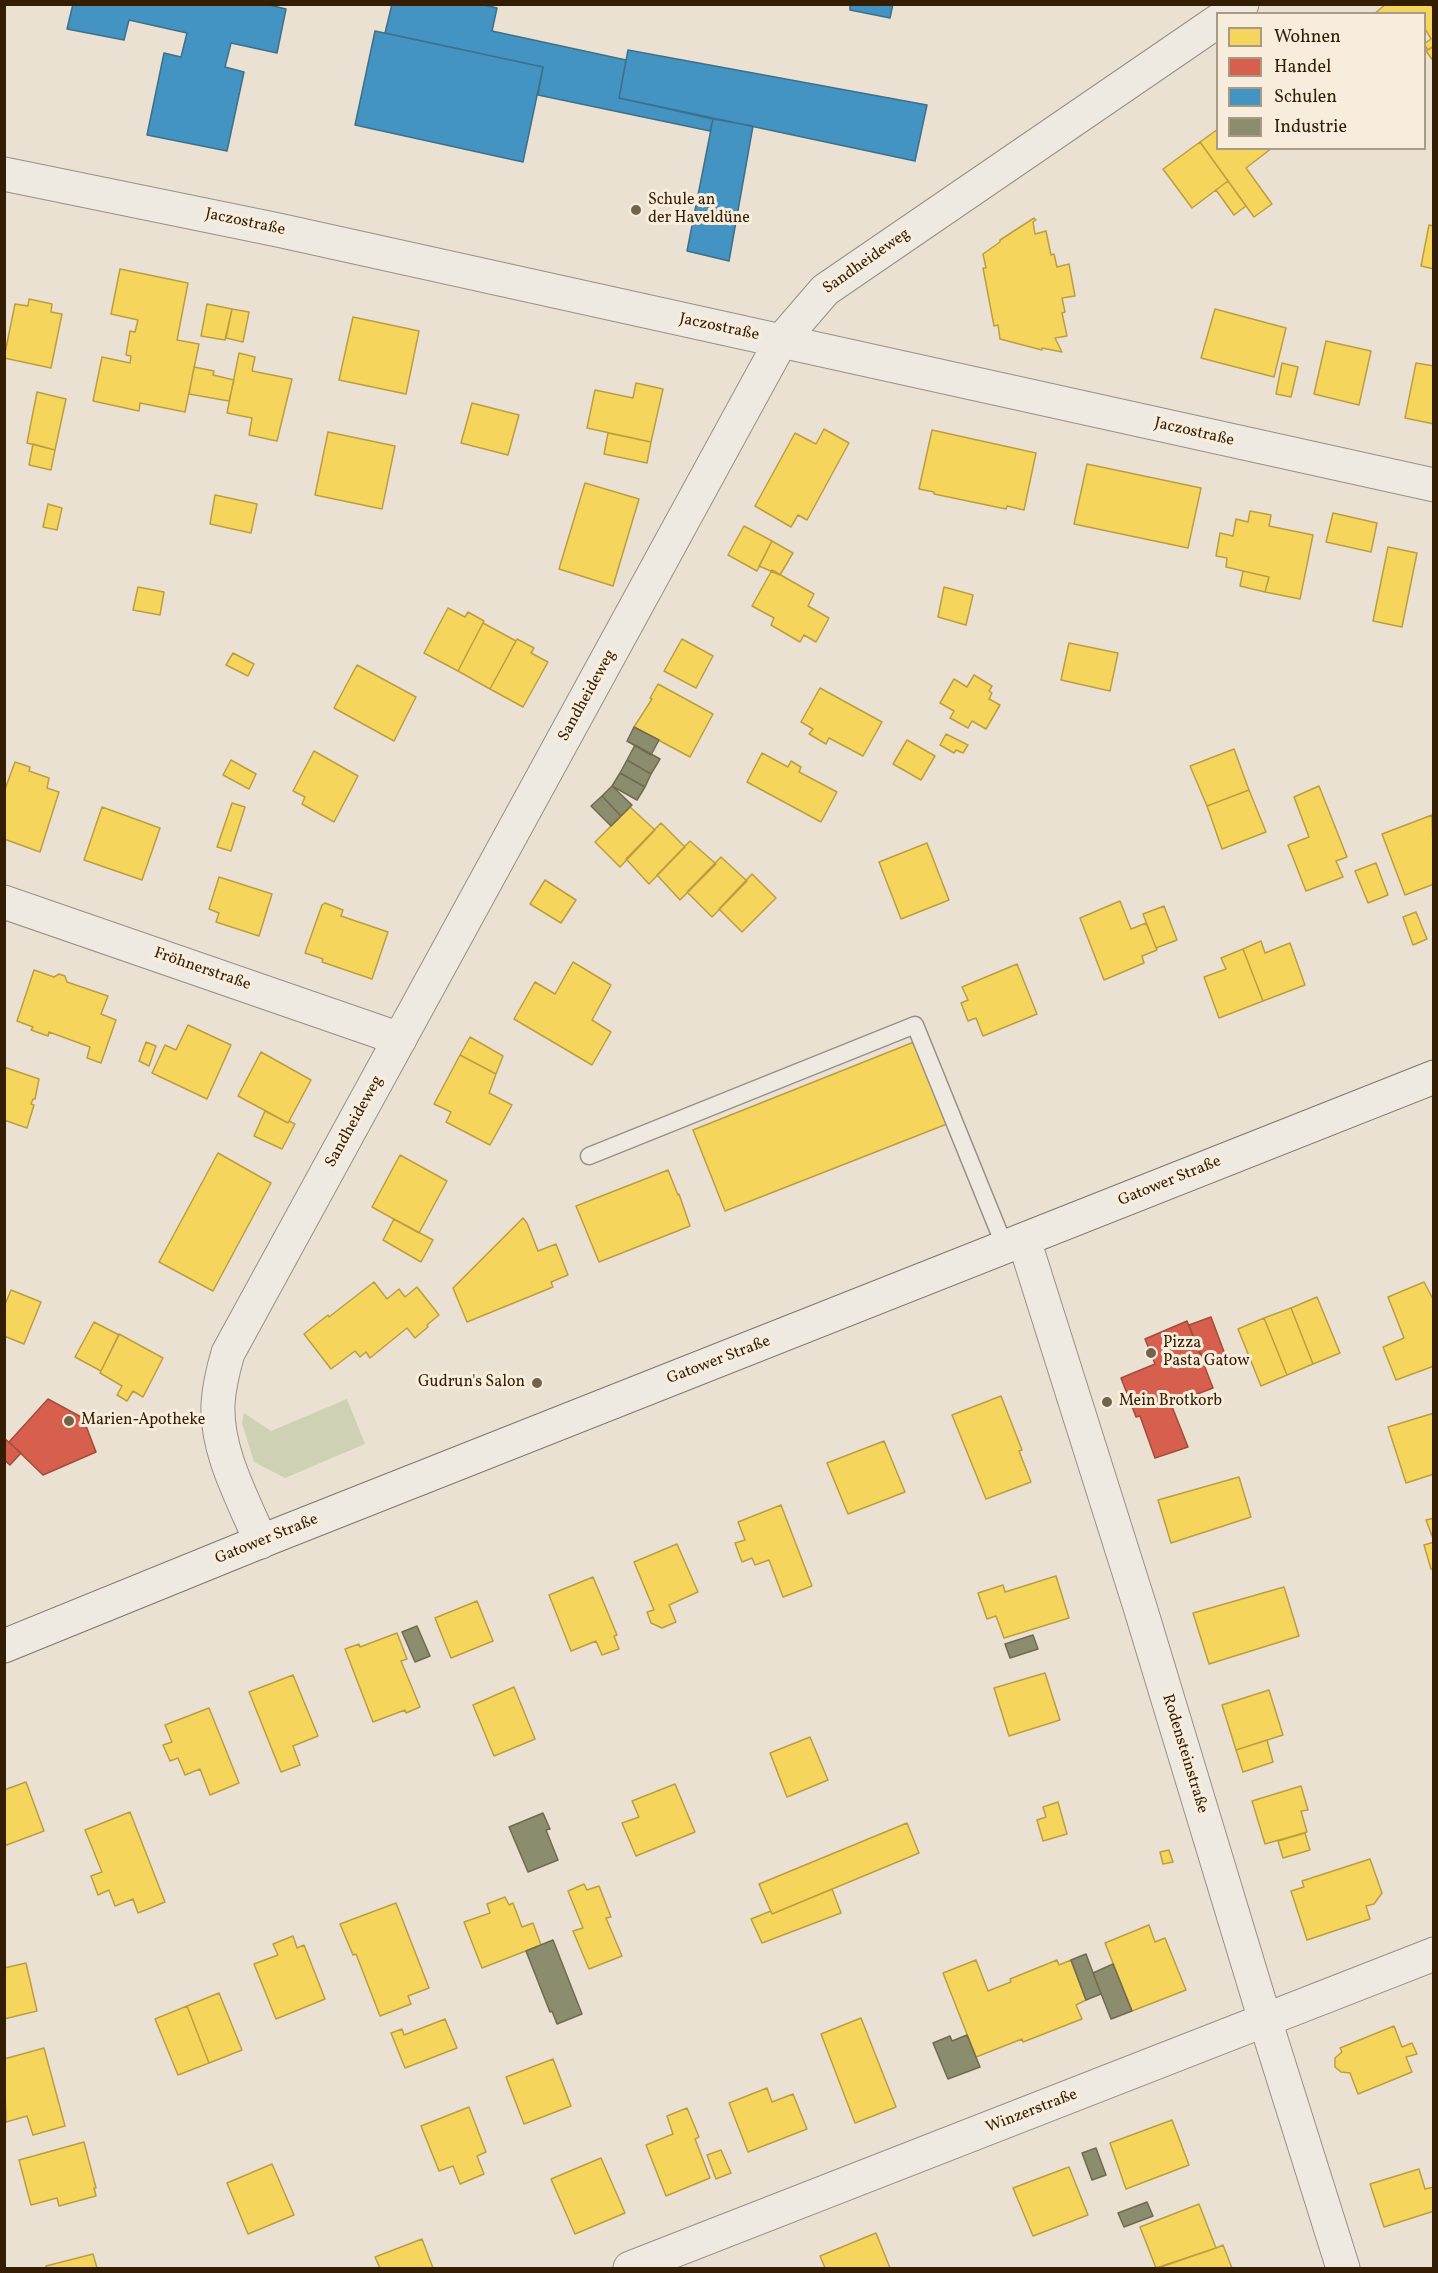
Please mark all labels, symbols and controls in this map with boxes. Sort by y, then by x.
legend [1216,12,1426,150]
text: Wohnen [1274,25,1341,50]
text: Handel [1274,55,1331,80]
text: Schulen [1274,85,1337,110]
text: Industrie [1274,115,1347,140]
place label: Schule an der Haveldüne [648,191,750,229]
marker: Schule an der Haveldüne [629,203,643,217]
street label: Jaczostraße [203,205,287,241]
street label: Sandheideweg [820,225,914,299]
street label: Jaczostraße [677,310,761,346]
street label: Jaczostraße [1152,415,1236,451]
street label: Sandheideweg [555,647,621,745]
street label: Fröhnerstraße [151,944,253,996]
street label: Sandheideweg [322,1073,388,1171]
street label: Gatower Straße [1116,1153,1224,1211]
street label: Gatower Straße [665,1332,773,1390]
place label: Pizza Pasta Gatow [1163,1334,1250,1372]
marker: Pizza Pasta Gatow [1144,1346,1158,1360]
place label: Gudrun's Salon [418,1373,525,1393]
marker: Gudrun's Salon [530,1376,544,1390]
place label: Mein Brotkorb [1119,1392,1222,1412]
marker: Mein Brotkorb [1100,1395,1114,1409]
place label: Marien-Apotheke [81,1411,205,1431]
marker: Marien-Apotheke [62,1414,76,1428]
street label: Gatower Straße [213,1511,321,1569]
street label: Rodensteinstraße [1157,1692,1211,1816]
street label: Winzerstraße [984,2086,1080,2138]

